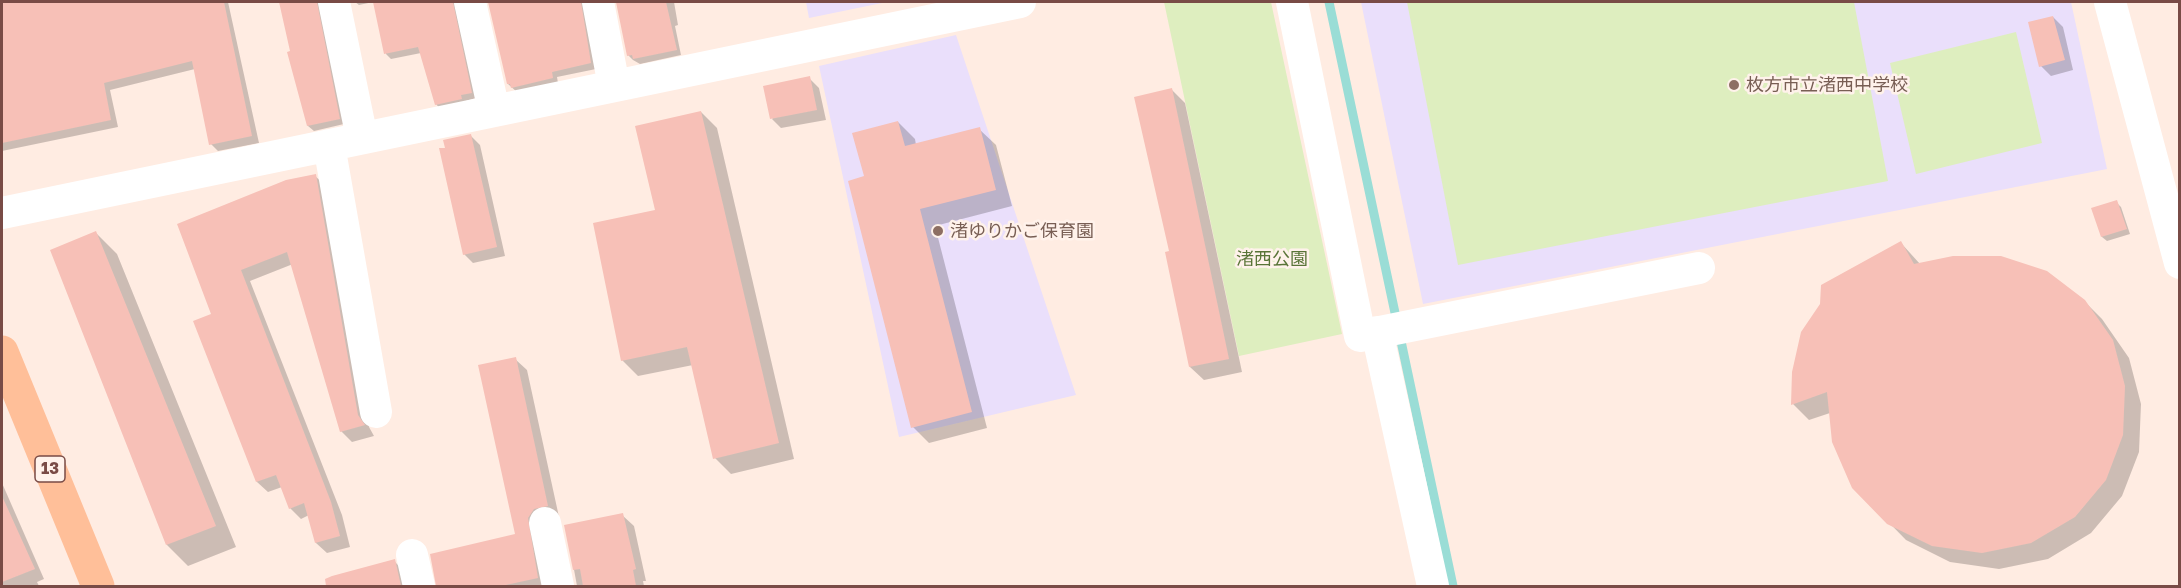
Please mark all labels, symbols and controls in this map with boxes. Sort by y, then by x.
place label: 枚方市立渚西中学校 [1746,74,1908,96]
marker: 枚方市立渚西中学校 [1727,78,1741,92]
place label: 渚ゆりかご保育園 [950,220,1094,242]
marker: 渚ゆりかご保育園 [931,224,945,238]
park label: 渚西公園 [1236,248,1308,270]
road number: 13 [35,456,65,482]

